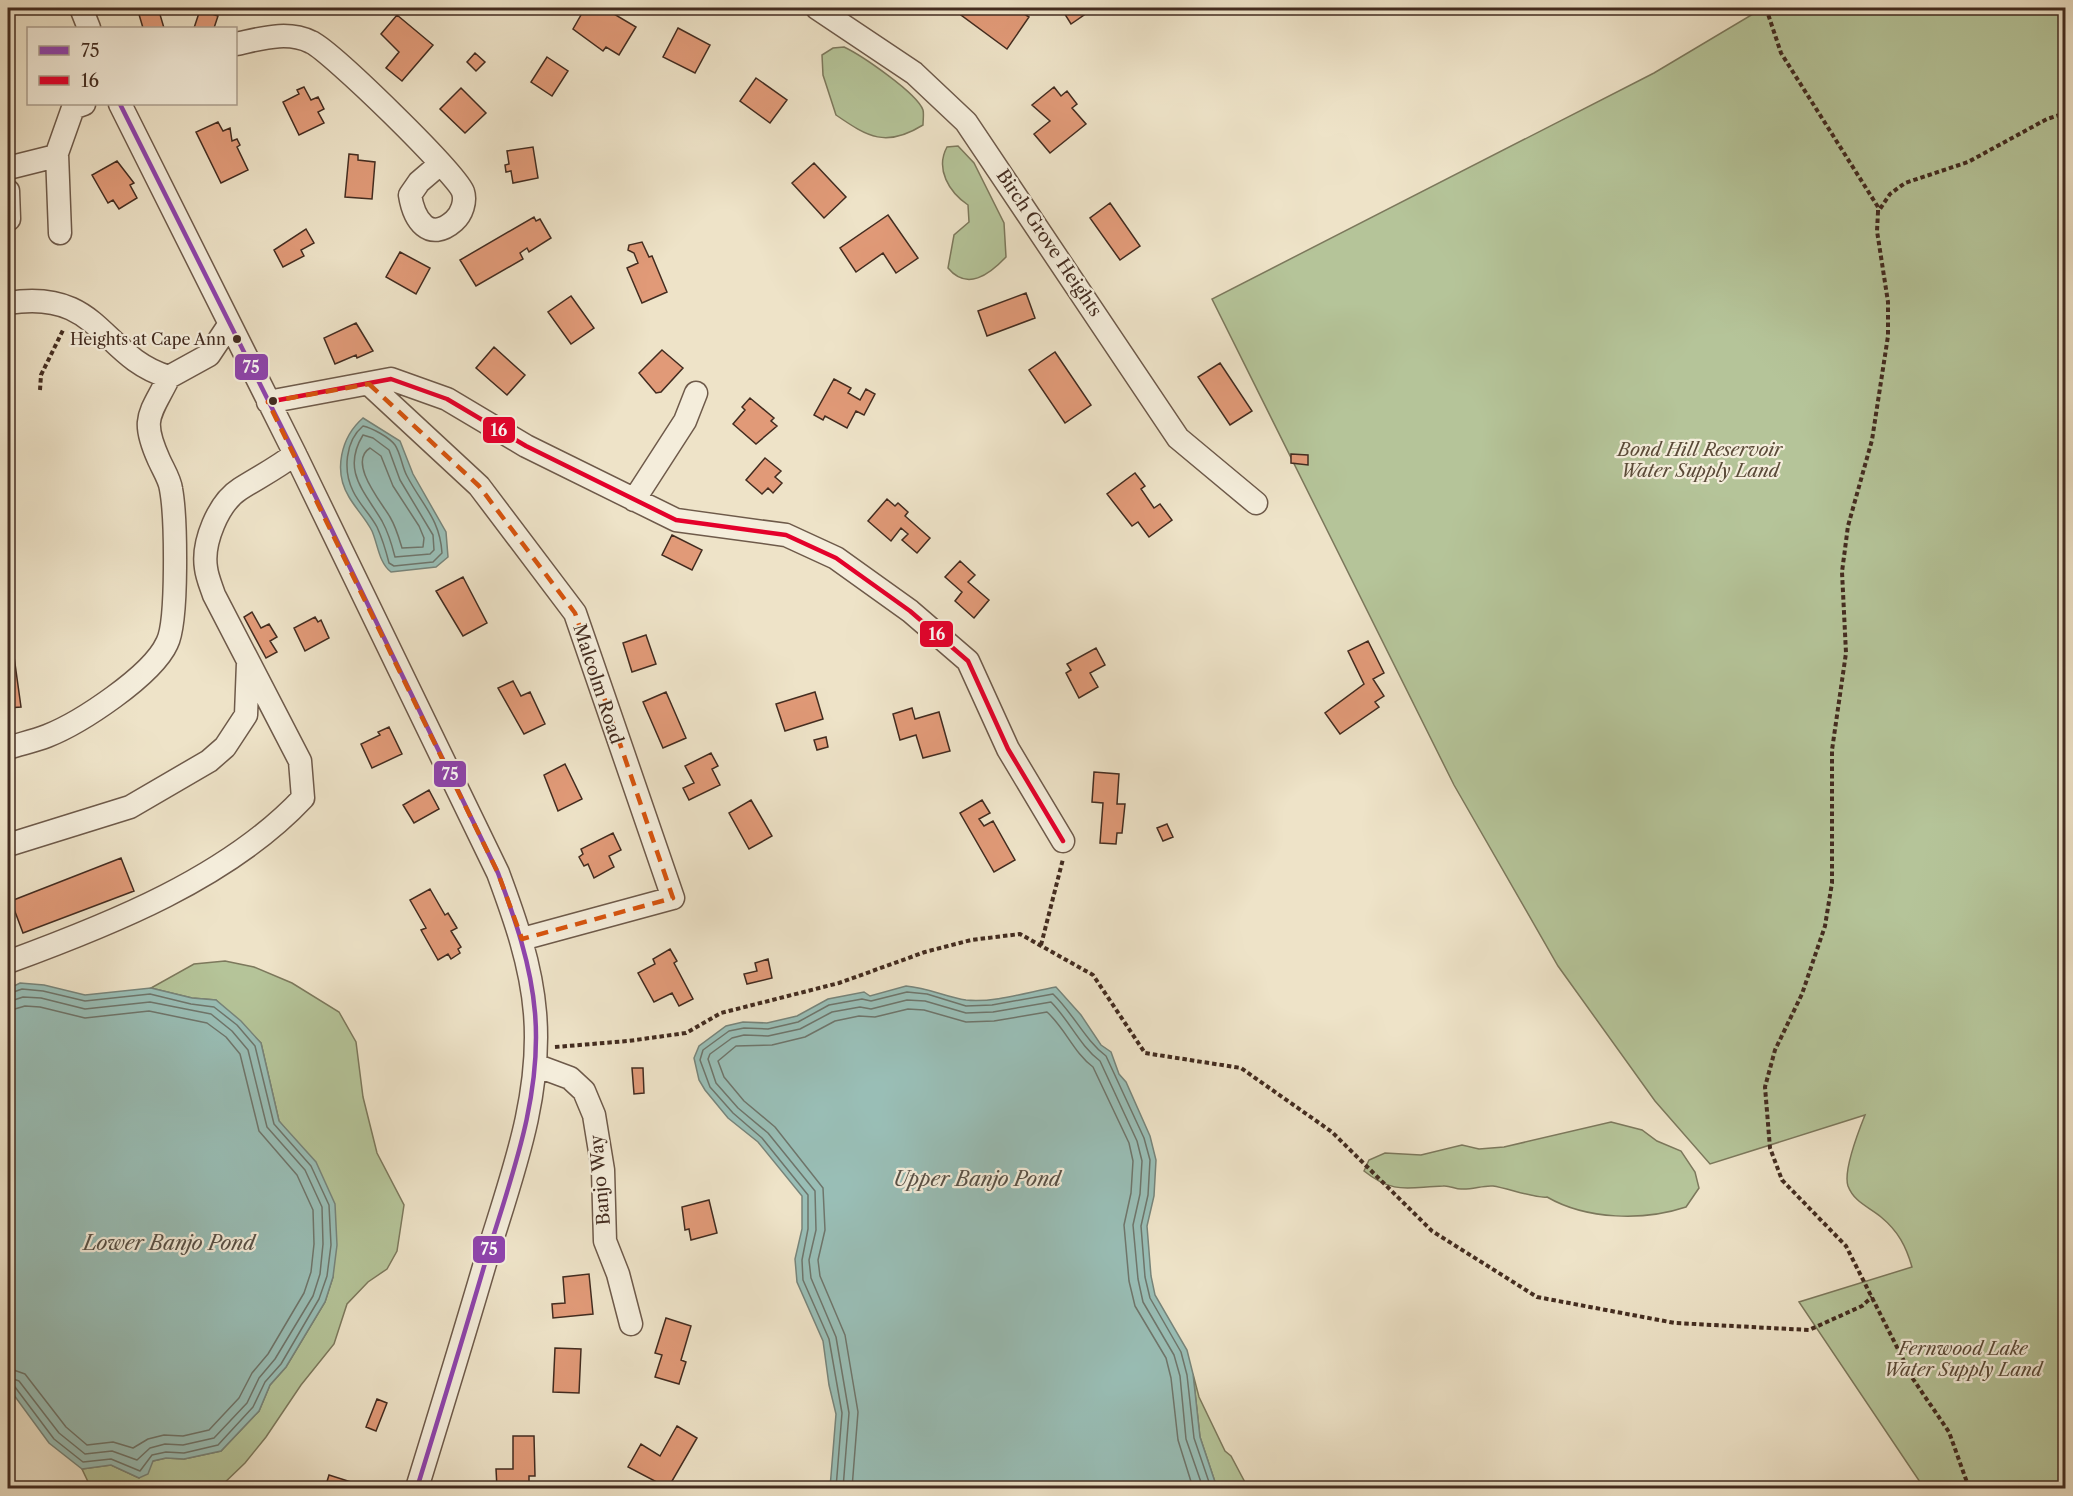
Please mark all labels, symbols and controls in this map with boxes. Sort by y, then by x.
legend [27,27,237,105]
text: 75 [81,40,100,62]
text: 16 [81,70,99,92]
street label: Birch Grove Heights [992,165,1106,321]
place label: Heights at Cape Ann [70,329,226,349]
marker: Heights at Cape Ann [231,333,243,345]
line badge: 75 [234,353,269,381]
text: 75 [242,357,260,377]
unlabelled marker [267,395,279,407]
line badge: 16 [482,416,516,444]
text: 16 [491,420,508,440]
park label: Bond Hill Reservoir Water Supply Land [1616,439,1784,482]
line badge: 16 [919,620,954,648]
street label: Malcolm Road [568,621,628,747]
text: 16 [929,624,946,644]
line badge: 75 [433,760,467,788]
text: 75 [441,764,459,784]
street label: Banjo Way [585,1133,615,1226]
water label: Upper Banjo Pond [893,1167,1063,1191]
water label: Lower Banjo Pond [81,1231,257,1255]
line badge: 75 [472,1235,506,1264]
text: 75 [480,1239,498,1259]
park label: Fernwood Lake Water Supply Land [1884,1338,2045,1381]

